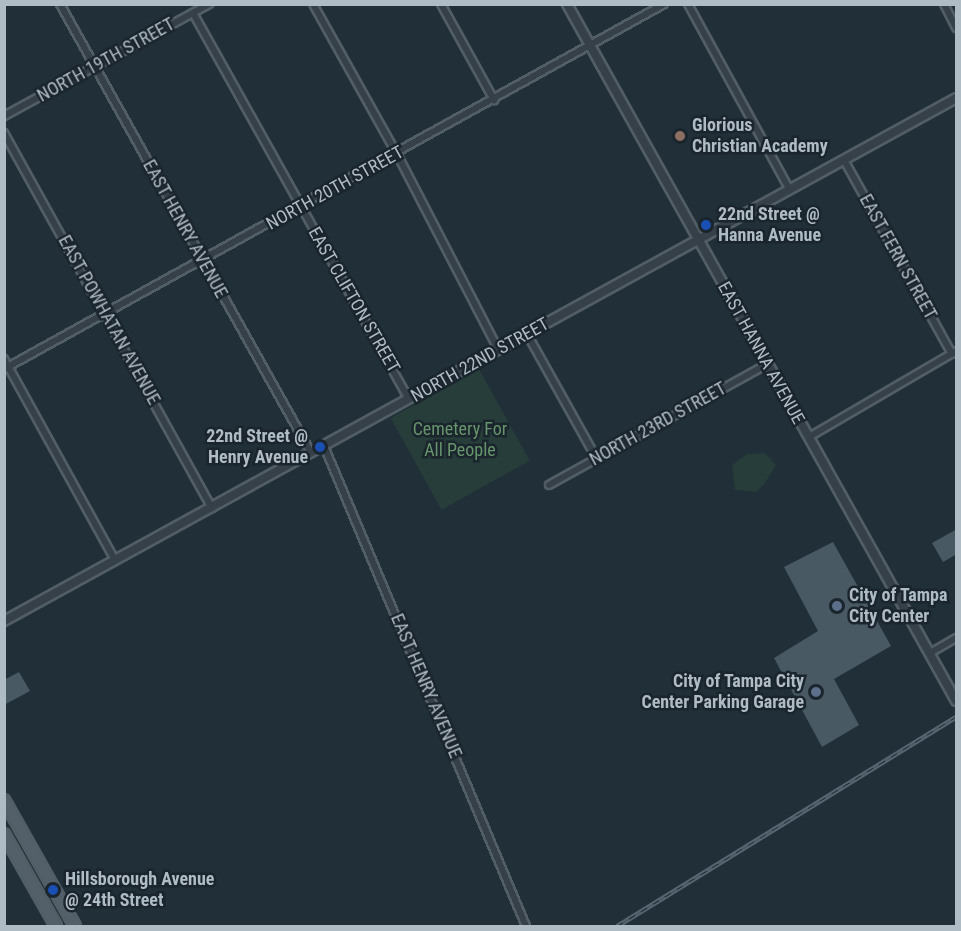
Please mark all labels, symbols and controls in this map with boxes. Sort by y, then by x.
street label: NORTH 19TH STREET [34,13,178,107]
place label: Glorious Christian Academy [692,115,828,158]
marker: Glorious Christian Academy [673,129,687,143]
street label: NORTH 20TH STREET [263,141,407,235]
street label: EAST HENRY AVENUE [138,156,232,302]
street label: EAST FERN STREET [855,190,941,324]
place label: 22nd Street @ Hanna Avenue [718,204,821,246]
marker: 22nd Street @ Hanna Avenue [699,218,713,232]
street label: EAST CLIFTON STREET [303,223,405,377]
street label: EAST POWHATAN AVENUE [53,231,165,409]
street label: EAST HANNA AVENUE [713,278,809,428]
street label: NORTH 22ND STREET [407,313,553,407]
street label: NORTH 23RD STREET [586,377,730,471]
park label: Cemetery For All People [413,419,507,462]
place label: 22nd Street @ Henry Avenue [206,426,308,468]
marker: 22nd Street @ Henry Avenue [313,440,327,454]
place label: City of Tampa City Center [849,585,948,628]
marker: City of Tampa City Center [830,599,844,613]
street label: EAST HENRY AVENUE [386,610,466,762]
place label: City of Tampa City Center Parking Garage [641,671,804,714]
marker: City of Tampa City Center Parking Garage [809,685,823,699]
place label: Hillsborough Avenue @ 24th Street [65,869,214,912]
marker: Hillsborough Avenue @ 24th Street [46,883,60,897]

